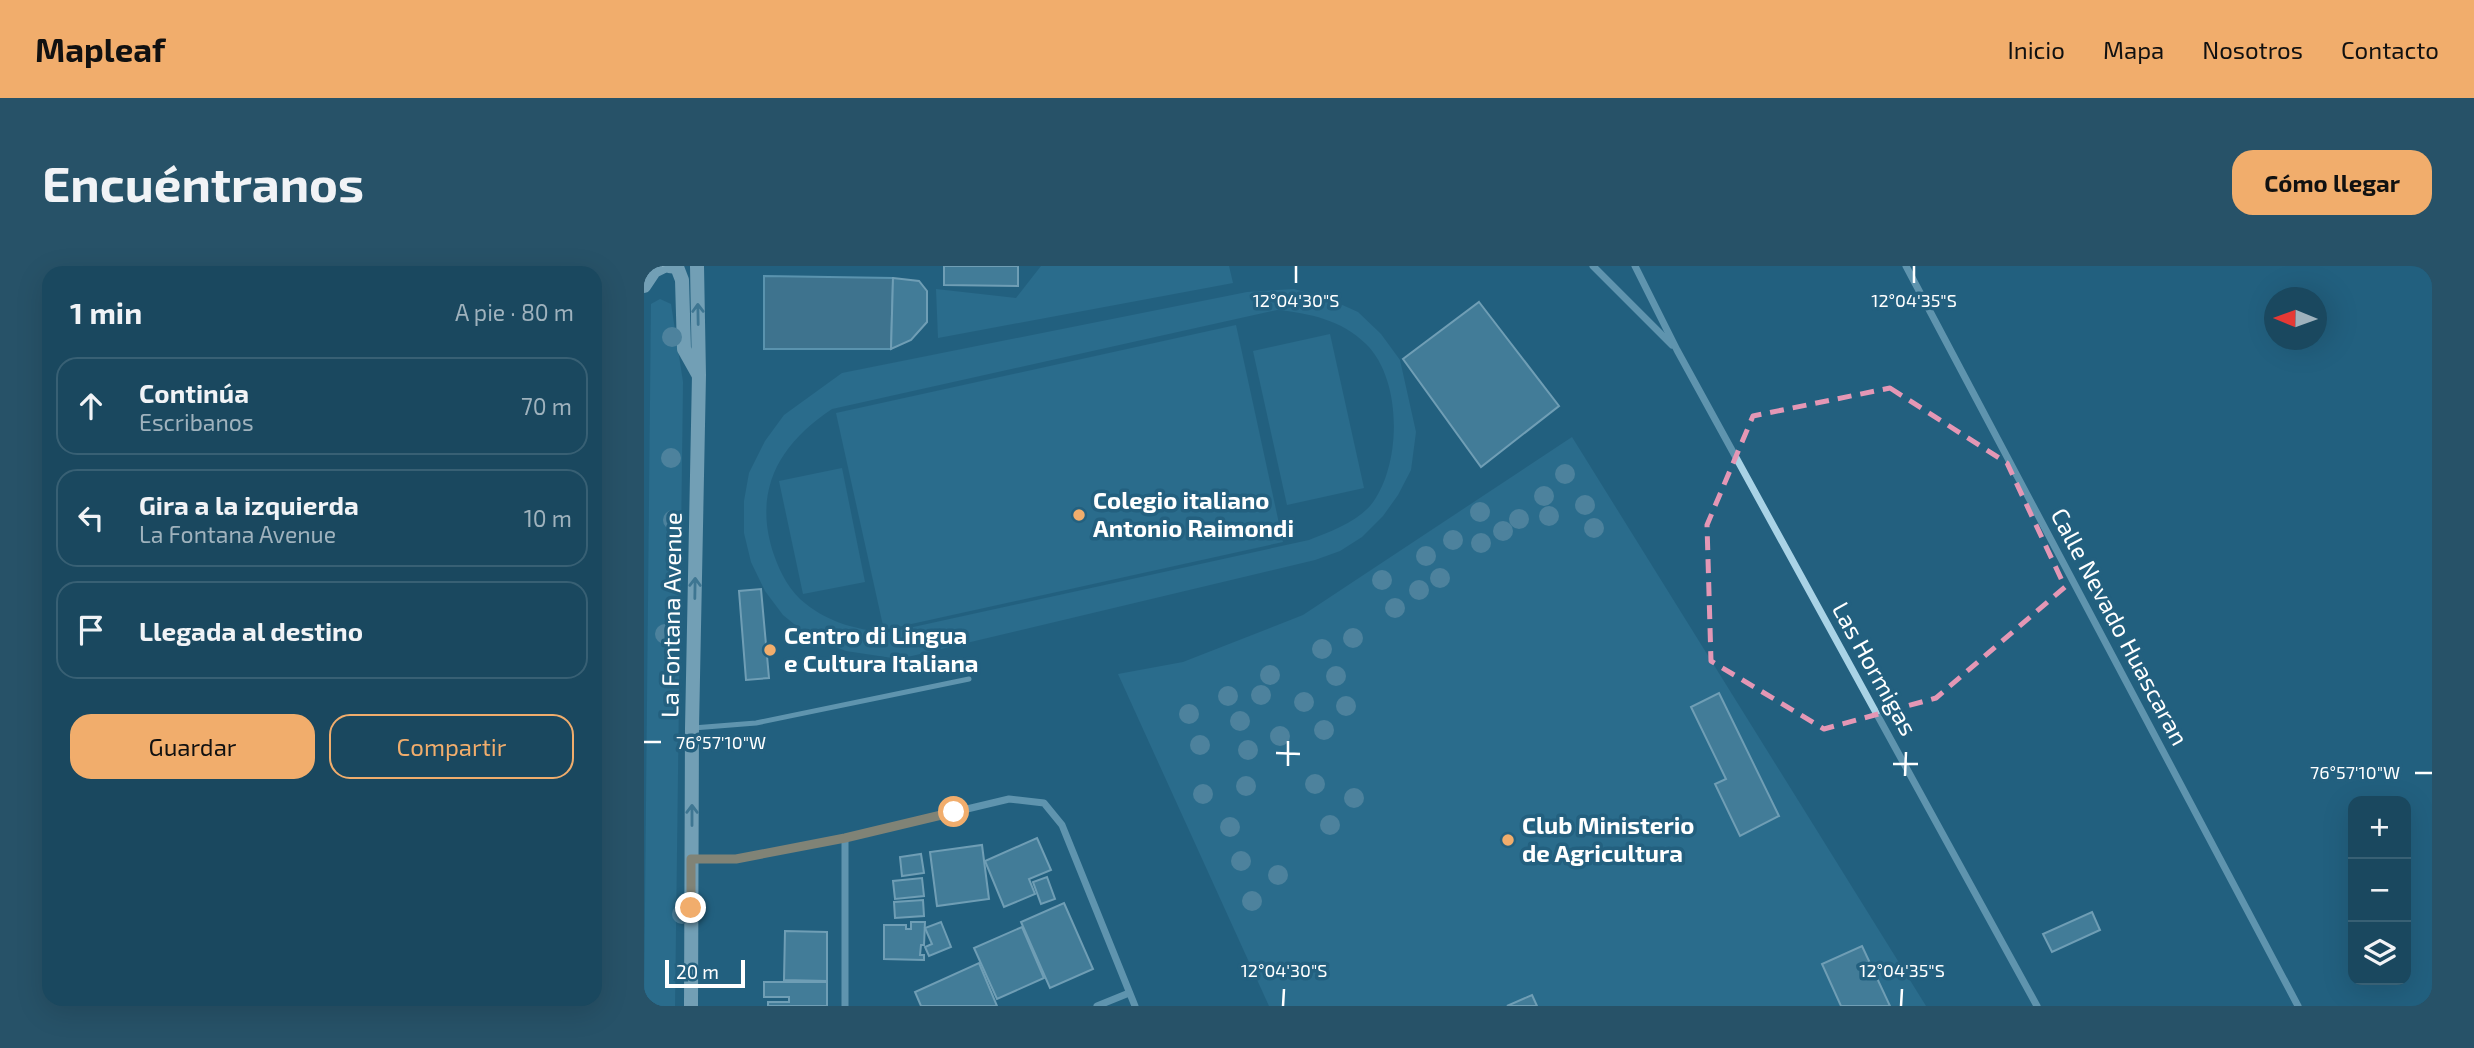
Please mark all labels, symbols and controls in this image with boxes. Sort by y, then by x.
text: Mapleaf [35,29,165,69]
text: Inicio [2007,35,2065,64]
text: Mapa [2103,35,2164,64]
text: Nosotros [2202,35,2303,64]
text: Contacto [2341,35,2439,64]
button: Cómo llegar [2232,150,2432,215]
text: Encuéntranos [42,153,364,212]
north arrow [2264,287,2327,350]
text: 12°04'30"S [1253,289,1339,311]
text: 12°04'35"S [1871,289,1957,311]
text: 1 min [70,294,142,330]
text: A pie · 80 m [455,298,574,326]
one-way arrow [691,303,704,326]
text: Continúa [139,377,249,408]
icon: ahead [72,387,110,425]
text: 70 m [521,392,572,420]
text: Escribanos [139,408,254,436]
place label: Colegio italiano Antonio Raimondi [1093,485,1294,542]
text: Gira a la izquierda [139,489,359,520]
icon: left [72,499,110,537]
street label: Calle Nevado Huascaran [2045,503,2195,750]
text: 10 m [524,504,572,532]
marker: Colegio italiano Antonio Raimondi [1071,507,1087,523]
street label: La Fontana Avenue [654,512,687,718]
text: La Fontana Avenue [139,520,336,548]
one-way arrow [688,577,702,600]
street label: Las Hormigas [1827,597,1924,740]
icon: arrive [72,611,110,649]
text: Llegada al destino [139,615,363,646]
place label: Centro di Lingua e Cultura Italiana [784,620,979,677]
marker: Centro di Lingua e Cultura Italiana [762,642,778,658]
button: Guardar [70,714,315,779]
button: Compartir [329,714,574,779]
text: 76°57'10"W [676,731,766,753]
text: 76°57'10"W [2310,761,2400,783]
route start [938,796,969,827]
map controls [2348,796,2411,985]
button: + [2348,796,2411,859]
one-way arrow [685,804,698,827]
place label: Club Ministerio de Agricultura [1522,810,1694,867]
marker: Club Ministerio de Agricultura [1500,832,1516,848]
button: − [2348,859,2411,922]
route end [675,892,706,923]
button: layers [2348,922,2411,985]
scale bar [665,957,746,989]
text: 12°04'30"S [1241,959,1327,981]
text: 12°04'35"S [1859,959,1945,981]
text: 20 m [676,960,719,983]

